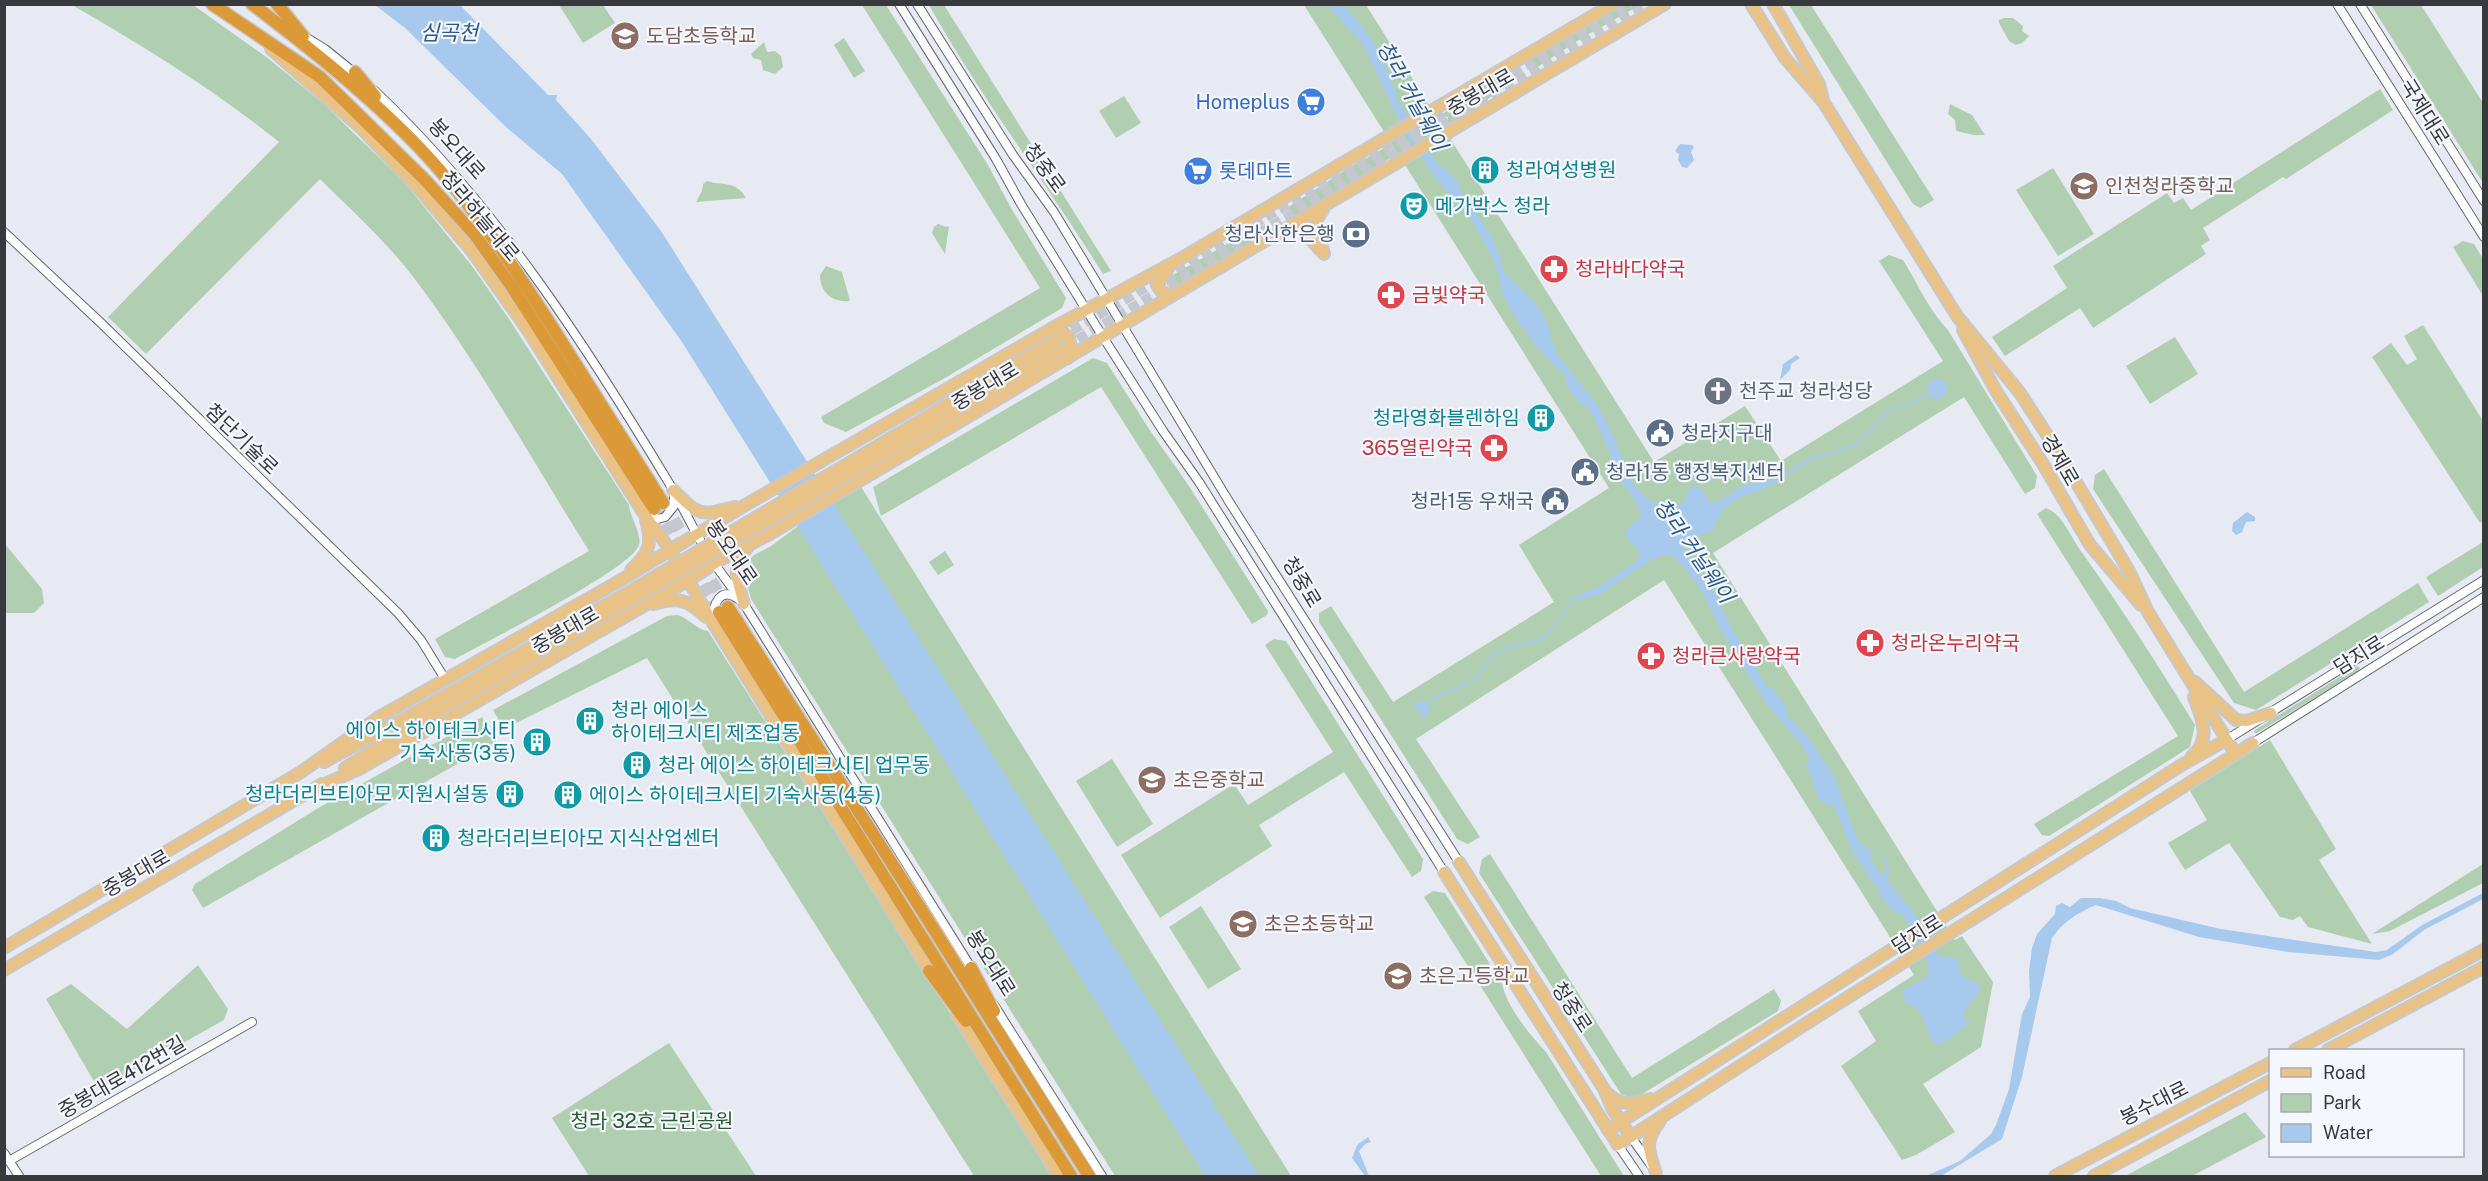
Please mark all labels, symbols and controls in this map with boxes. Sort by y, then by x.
water label: 심곡천 [420,20,481,45]
school or university icon: 도담초등학교 [609,20,641,52]
place label: 도담초등학교 [646,24,756,48]
water label: 청라 커널웨이 [1372,37,1454,156]
street label: 중봉대로 [1442,63,1518,121]
street label: 국제대로 [2395,74,2455,150]
supermarket icon: Homeplus [1295,86,1327,118]
place label: Homeplus [1196,90,1290,114]
street label: 봉오대로 [423,114,491,184]
street label: 청중로 [1019,139,1071,197]
building icon: 청라여성병원 [1469,154,1501,186]
supermarket icon: 롯데마트 [1182,155,1214,187]
place label: 청라여성병원 [1506,158,1616,182]
place label: 롯데마트 [1219,159,1293,183]
street label: 청라하늘대로 [435,166,525,266]
school or university icon: 인천청라중학교 [2068,170,2100,202]
place label: 인천청라중학교 [2105,174,2234,198]
theatre icon: 메가박스 청라 [1398,190,1430,222]
place label: 메가박스 청라 [1435,194,1550,218]
bank icon: 청라신한은행 [1340,218,1372,250]
place label: 청라신한은행 [1225,222,1335,246]
pharmacy icon: 청라바다약국 [1538,253,1570,285]
place label: 청라바다약국 [1575,257,1685,281]
pharmacy icon: 금빛약국 [1375,279,1407,311]
place label: 금빛약국 [1412,283,1486,307]
street label: 중봉대로 [947,357,1023,415]
church icon: 천주교 청라성당 [1702,375,1734,407]
place label: 천주교 청라성당 [1739,379,1873,403]
street label: 첨단기술로 [201,398,283,480]
building icon: 청라영화블렌하임 [1525,402,1557,434]
place label: 청라영화블렌하임 [1373,406,1520,430]
public building icon: 청라지구대 [1644,417,1676,449]
place label: 청라지구대 [1681,421,1773,445]
street label: 경제로 [2036,430,2084,490]
pharmacy icon: 365열린약국 [1478,432,1510,464]
place label: 365열린약국 [1362,436,1473,460]
public building icon: 청라1동 행정복지센터 [1569,456,1601,488]
place label: 청라1동 행정복지센터 [1606,460,1785,484]
public building icon: 청라1동 우채국 [1539,485,1571,517]
place label: 청라1동 우채국 [1411,489,1534,513]
water label: 청라 커널웨이 [1649,494,1740,609]
street label: 봉오대로 [701,515,763,589]
street label: 청중로 [1277,552,1327,612]
street label: 중봉대로 [527,601,603,659]
pharmacy icon: 청라온누리약국 [1854,627,1886,659]
street label: 담지로 [2329,630,2389,680]
place label: 청라온누리약국 [1891,631,2020,655]
pharmacy icon: 청라큰사랑약국 [1635,640,1667,672]
place label: 청라큰사랑약국 [1672,644,1801,668]
place label: 청라 에이스 하이테크시티 제조업동 [611,698,800,745]
building icon: 청라 에이스 하이테크시티 제조업동 [574,705,606,737]
place label: 에이스 하이테크시티 기숙사동(3동) [346,718,516,765]
building icon: 에이스 하이테크시티 기숙사동(3동) [521,726,553,758]
building icon: 청라 에이스 하이테크시티 업무동 [621,749,653,781]
place label: 청라 에이스 하이테크시티 업무동 [658,753,930,777]
school or university icon: 초은중학교 [1136,764,1168,796]
place label: 초은중학교 [1173,768,1265,792]
building icon: 청라더리브티아모 지원시설동 [494,778,526,810]
building icon: 에이스 하이테크시티 기숙사동(4동) [552,779,584,811]
place label: 청라더리브티아모 지원시설동 [245,782,489,806]
place label: 에이스 하이테크시티 기숙사동(4동) [589,783,881,807]
building icon: 청라더리브티아모 지식산업센터 [420,822,452,854]
place label: 청라더리브티아모 지식산업센터 [457,826,719,850]
street label: 중봉대로 [98,844,174,902]
school or university icon: 초은초등학교 [1227,908,1259,940]
street label: 담지로 [1887,909,1947,959]
place label: 초은초등학교 [1264,912,1374,936]
street label: 봉오대로 [961,925,1021,1001]
school or university icon: 초은고등학교 [1382,960,1414,992]
place label: 초은고등학교 [1419,964,1529,988]
street label: 청중로 [1547,977,1597,1037]
street label: 중봉대로412번길 [54,1031,190,1123]
legend [2269,1049,2464,1157]
text: Road [2323,1062,2366,1083]
street label: 봉수대로 [2116,1076,2192,1130]
text: Park [2323,1092,2361,1113]
park label: 청라 32호 근린공원 [570,1109,734,1133]
text: Water [2323,1122,2373,1143]

